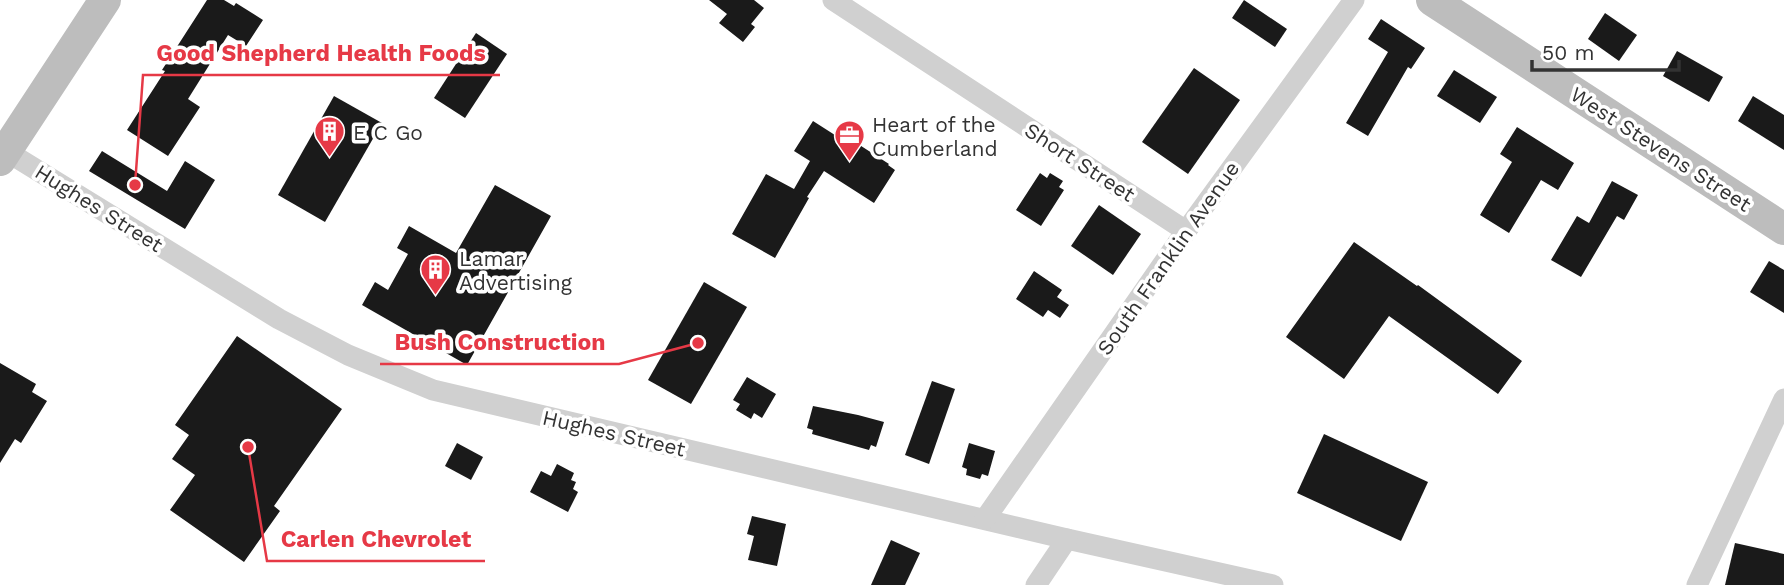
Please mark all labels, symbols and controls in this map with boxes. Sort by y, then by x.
scale bar [1532,28,1679,72]
callout: Good Shepherd Health Foods [143,31,500,75]
text: Good Shepherd Health Foods [156,40,486,67]
text: 50 m [1542,40,1594,65]
street label: West Stevens Street [1566,81,1756,217]
place label: Heart of the Cumberland [872,112,998,161]
building icon: E C Go [313,115,347,159]
street label: Short Street [1020,117,1140,207]
office icon: Heart of the Cumberland [832,119,866,163]
place label: E C Go [353,120,423,145]
street label: South Franklin Avenue [1092,156,1244,360]
street label: Hughes Street [30,159,168,257]
place label: Lamar Advertising [459,246,573,295]
building icon: Lamar Advertising [419,253,453,297]
callout: Bush Construction [380,320,619,364]
text: Bush Construction [394,329,606,356]
street label: Hughes Street [540,404,688,462]
callout: Carlen Chevrolet [267,517,485,561]
text: Carlen Chevrolet [281,526,471,553]

